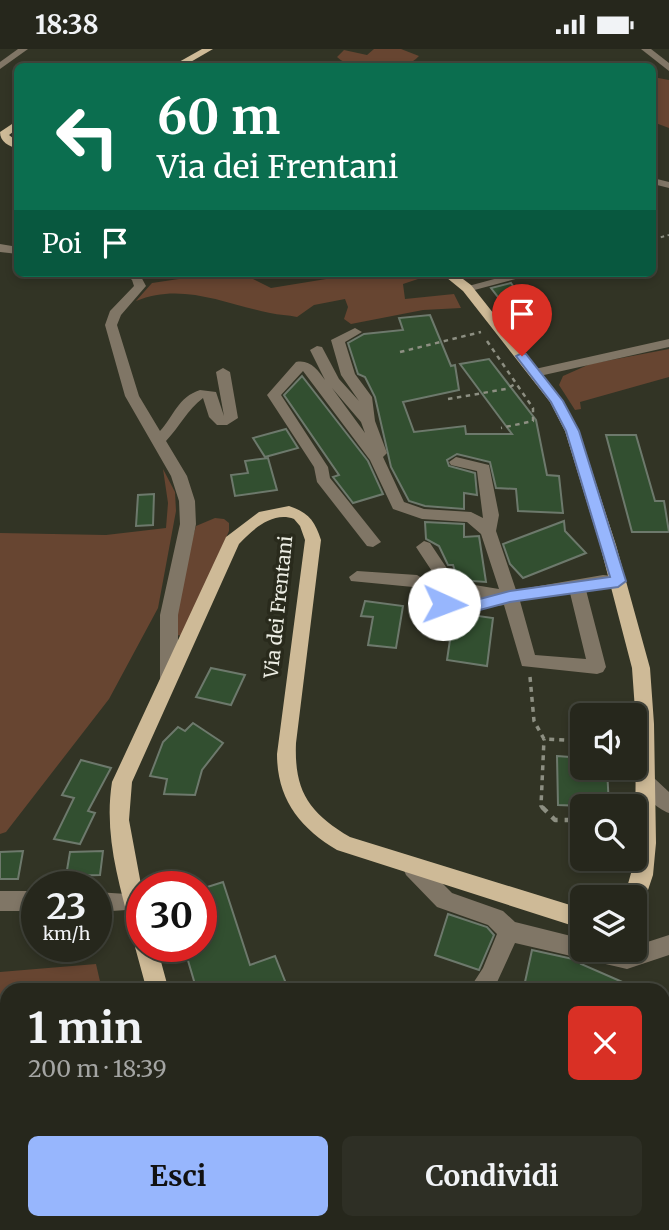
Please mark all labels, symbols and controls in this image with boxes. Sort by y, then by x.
text: 18:38 [35,8,99,41]
text: 60 m [157,86,280,147]
icon: left [42,91,133,182]
text: Via dei Frentani [157,147,398,187]
icon: arrive [96,224,134,262]
text: Poi [42,227,82,260]
pin [492,284,552,356]
icon: arrive [503,295,541,333]
street label: Via dei Frentani [258,534,297,681]
position arrow [407,567,481,641]
map controls [570,703,647,962]
button: sound [570,703,647,780]
button: search [570,794,647,871]
speed limit sign: 30 [126,871,217,962]
text: 23 [47,885,86,929]
button: layers [570,885,647,962]
text: km/h [43,922,90,945]
text: 1 min [28,1002,142,1054]
button: close [568,1006,642,1080]
text: 200 m · 18:39 [28,1054,167,1083]
button: Esci [28,1136,328,1216]
button: Condividi [342,1136,642,1216]

